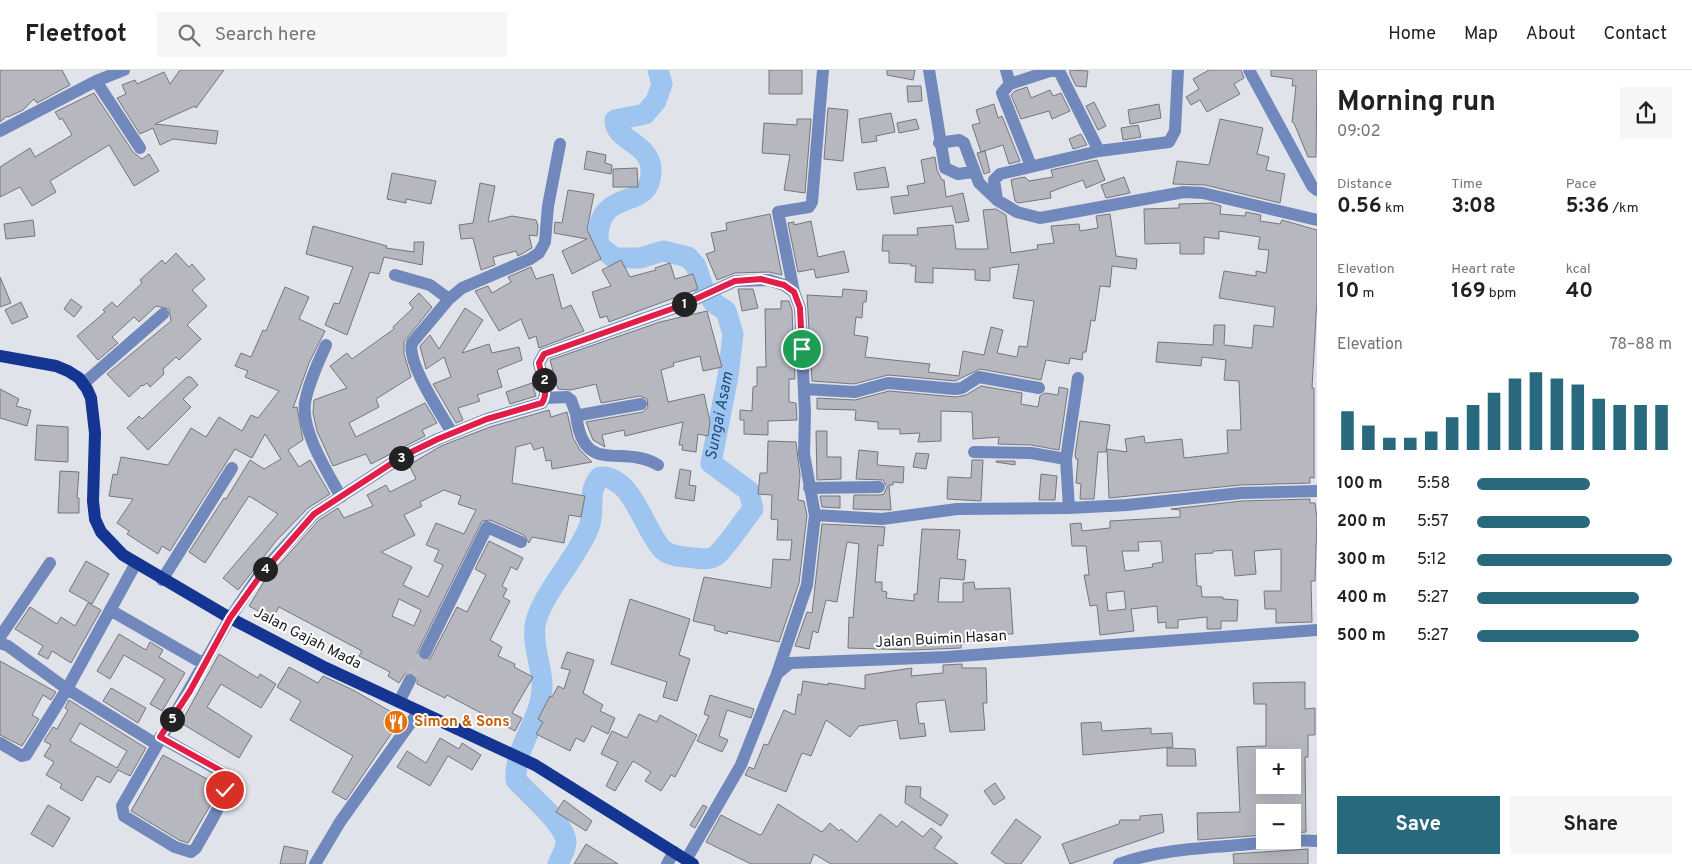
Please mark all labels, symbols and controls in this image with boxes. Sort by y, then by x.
search box [157,12,507,57]
text: Fleetfoot [25,20,127,50]
icon: search [175,21,203,49]
text: Search here [215,23,316,47]
text: Home [1388,23,1436,46]
text: Map [1464,23,1498,46]
text: About [1526,23,1575,46]
text: Contact [1603,23,1667,46]
text: Morning run [1337,85,1496,121]
button: share [1620,87,1672,139]
text: 09:02 [1337,122,1381,142]
text: Distance [1337,176,1392,193]
text: Time [1451,176,1483,193]
text: Pace [1566,176,1596,193]
text: 0.56 [1337,193,1382,220]
text: 3:08 [1451,193,1496,220]
text: 5:36 [1566,193,1609,220]
text: km [1382,200,1404,217]
text: /km [1609,200,1639,217]
text: Elevation [1337,261,1395,278]
text: Heart rate [1451,261,1515,278]
text: kcal [1566,261,1591,278]
text: 10 [1337,278,1359,305]
text: 169 [1451,278,1486,305]
text: 40 [1566,278,1593,305]
text: m [1359,285,1374,302]
text: bpm [1486,285,1516,302]
pin: 1 [672,292,696,316]
text: 1 [682,296,687,313]
pin [781,328,823,370]
icon: arrive [788,335,816,363]
text: Elevation [1337,335,1403,355]
text: 78–88 m [1609,335,1672,355]
pin: 2 [532,368,556,392]
water label: Sungai Asam [702,370,739,462]
text: 2 [540,372,549,389]
pin: 3 [388,446,414,470]
text: 3 [397,450,406,467]
text: 100 m [1337,474,1383,494]
text: 5:58 [1417,474,1450,494]
text: 200 m [1337,512,1386,532]
text: 5:57 [1417,512,1449,532]
text: 300 m [1337,550,1385,570]
text: 5:12 [1417,550,1446,570]
pin: 4 [252,556,278,582]
text: 4 [261,561,270,578]
text: 400 m [1337,588,1386,608]
text: 5:27 [1417,588,1449,608]
street label: Jalan Gajah Mada [250,604,364,674]
text: 500 m [1337,626,1386,646]
text: 5:27 [1417,626,1449,646]
street label: Jalan Buimin Hasan [875,627,1007,653]
pin: 5 [160,706,184,732]
restaurant icon: Simon & Sons [383,709,409,735]
text: 5 [168,711,177,728]
place label: Simon & Sons [414,713,510,732]
map controls [1256,749,1301,849]
button: + [1256,749,1301,794]
pin [204,769,246,811]
icon: check [211,776,239,804]
button: Save [1337,796,1500,854]
button: Share [1510,796,1672,854]
button: − [1256,804,1301,849]

